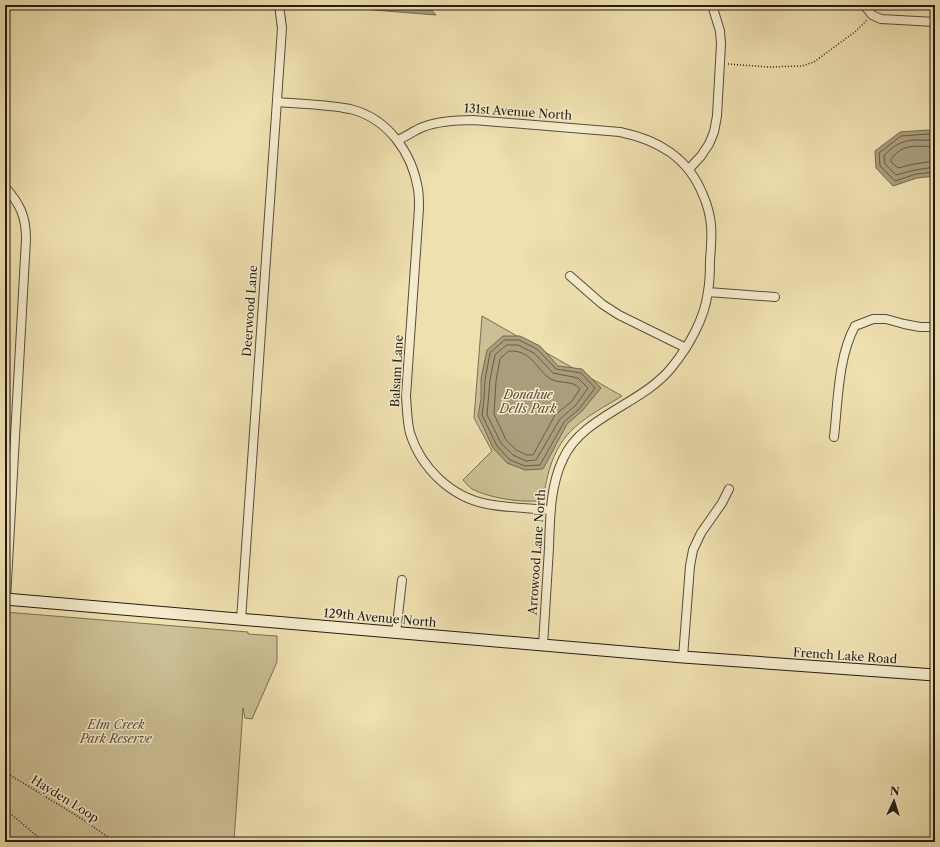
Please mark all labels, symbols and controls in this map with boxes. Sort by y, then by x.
street label: 131st Avenue North [463,100,573,123]
street label: Deerwood Lane [239,265,260,357]
street label: Balsam Lane [387,334,406,408]
park label: Donahue Dells Park [498,387,557,416]
street label: Arrowood Lane North [525,488,548,616]
street label: 129th Avenue North [323,605,437,630]
street label: French Lake Road [793,644,898,667]
park label: Elm Creek Park Reserve [79,717,153,746]
street label: Hayden Loop [29,772,102,825]
north arrow [874,781,914,821]
text: N [889,784,900,798]

